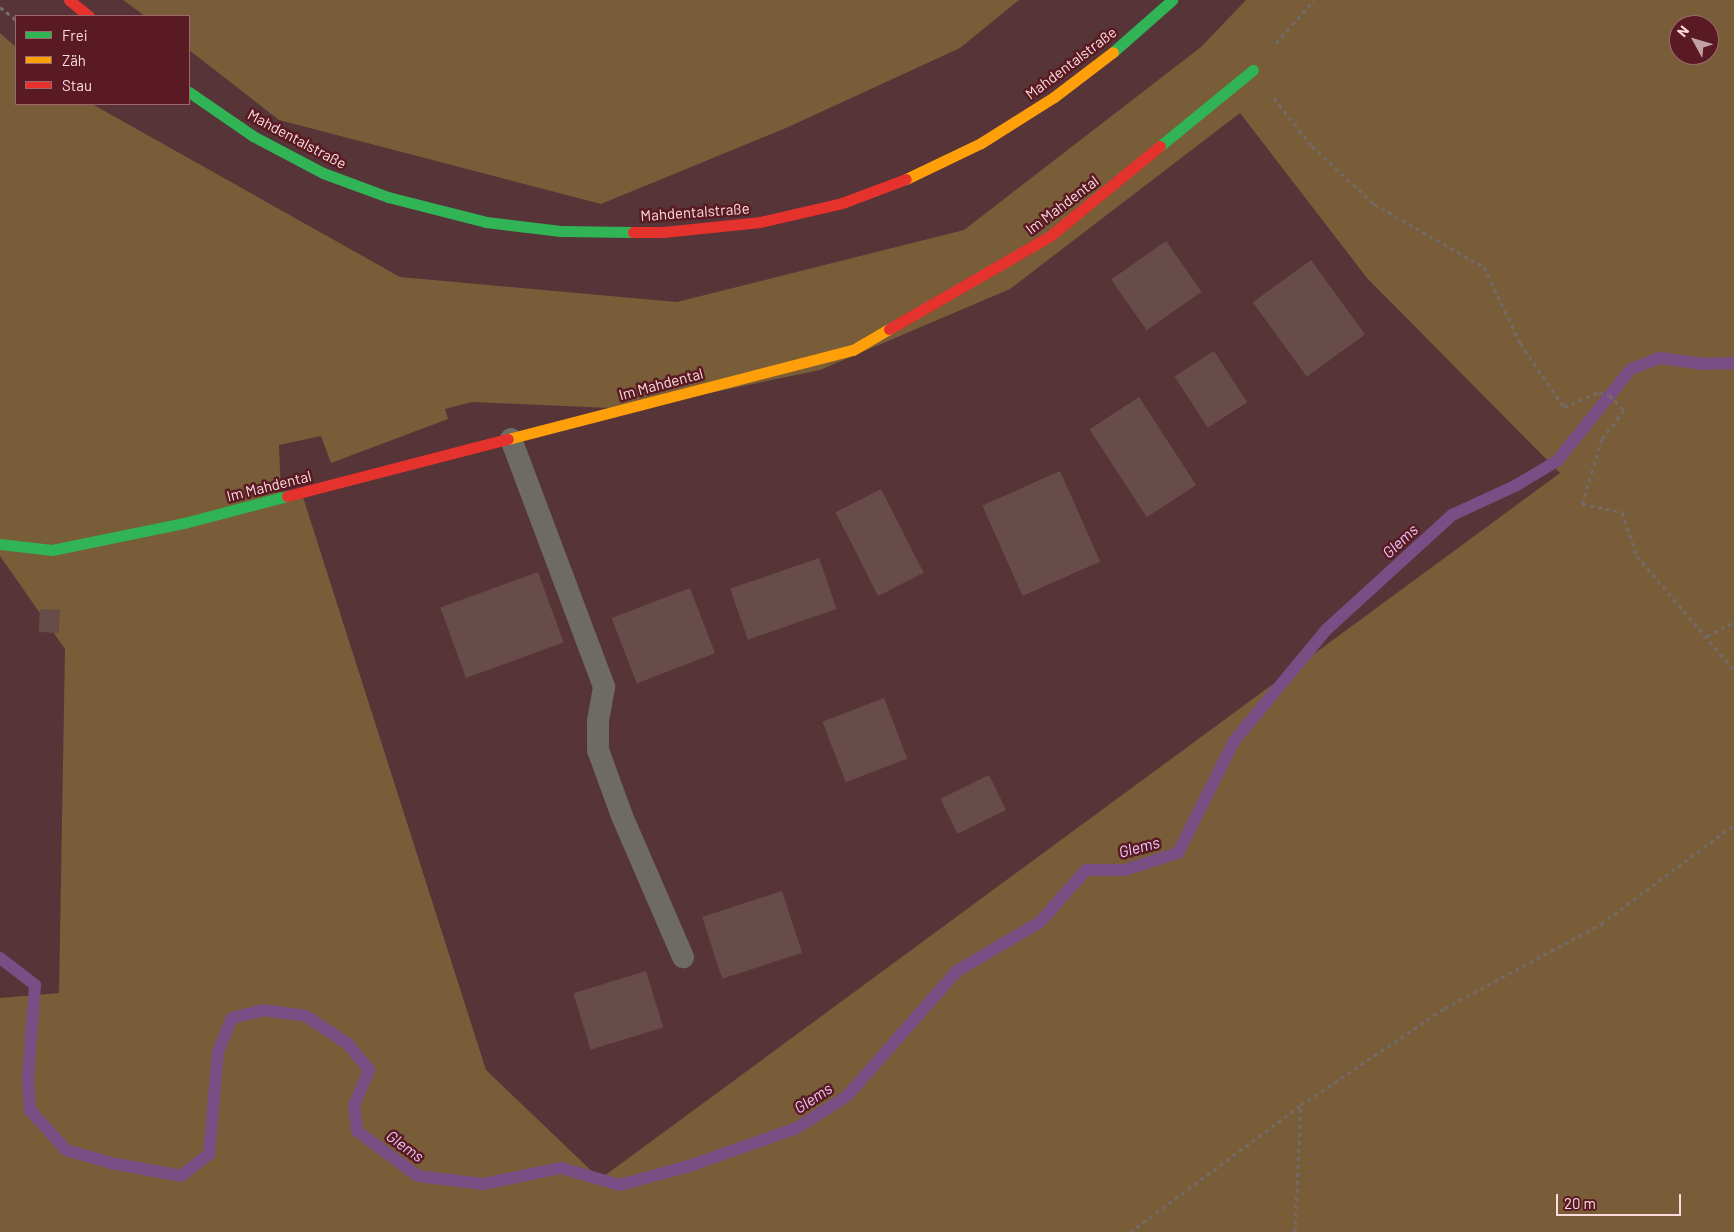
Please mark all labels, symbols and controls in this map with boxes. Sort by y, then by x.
legend [15,15,190,105]
north arrow [1669,15,1719,65]
text: N [1673,22,1692,40]
street label: Mahdentalstraße [1022,23,1120,103]
text: Frei [62,26,88,44]
text: Zäh [62,51,86,69]
text: Stau [62,76,92,94]
street label: Mahdentalstraße [245,105,349,173]
street label: Im Mahdental [1022,172,1102,238]
street label: Mahdentalstraße [640,199,750,225]
street label: Im Mahdental [617,364,705,404]
street label: Im Mahdental [225,467,313,505]
water label: Glems [1378,520,1422,562]
water label: Glems [1116,832,1162,862]
water label: Glems [790,1079,836,1117]
water label: Glems [383,1126,427,1166]
scale bar [1559,1184,1684,1216]
text: 20 m [1564,1194,1596,1212]

